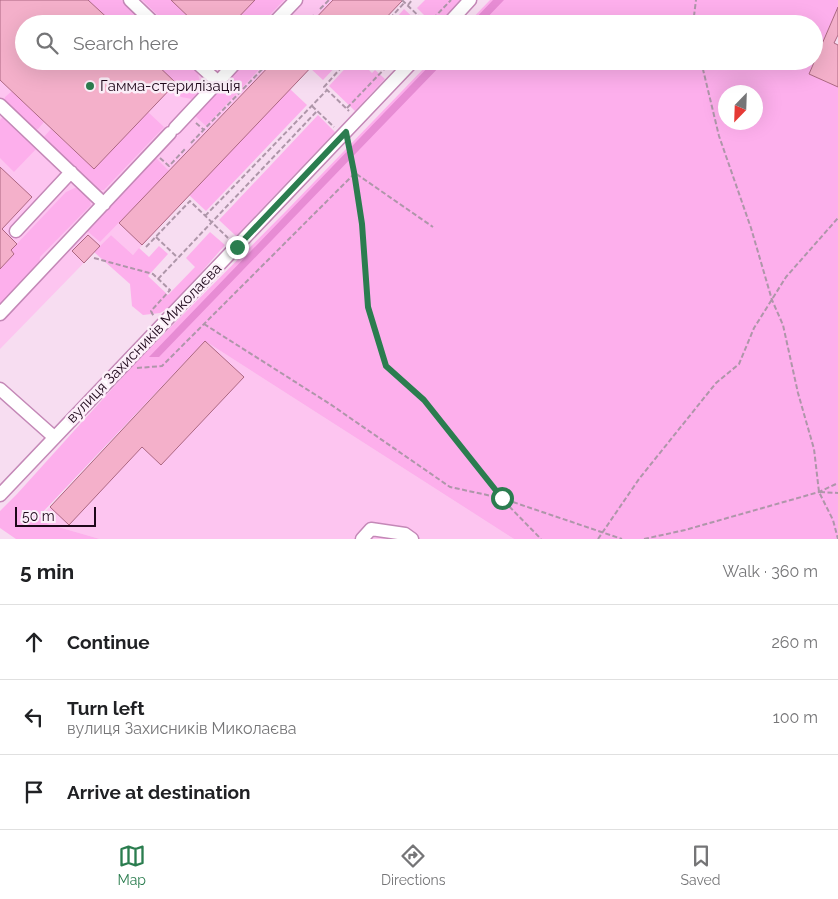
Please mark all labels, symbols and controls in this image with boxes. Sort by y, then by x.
search box [15,15,823,70]
icon: search [33,29,61,57]
text: Search here [73,32,179,54]
place label: Гамма-стерилізація [100,77,240,95]
marker: Гамма-стерилізація [84,80,96,92]
north arrow [718,85,763,130]
route end [226,236,249,259]
street label: вулиця Захисників Миколаєва [63,259,225,427]
route start [491,487,514,510]
scale bar [15,504,96,527]
text: 50 m [22,508,55,524]
text: 5 min [20,559,74,584]
text: Walk · 360 m [723,562,818,581]
icon: ahead [20,628,48,656]
text: Continue [67,631,150,653]
text: 260 m [771,633,818,652]
text: Turn left [67,697,144,719]
icon: left [20,703,48,731]
text: 100 m [773,708,818,727]
text: вулиця Захисників Миколаєва [67,719,297,738]
icon: arrive [20,778,48,806]
text: Arrive at destination [67,781,251,803]
tab: Map [117,842,146,888]
tab: Directions [381,842,446,888]
tab: Saved [680,842,721,888]

